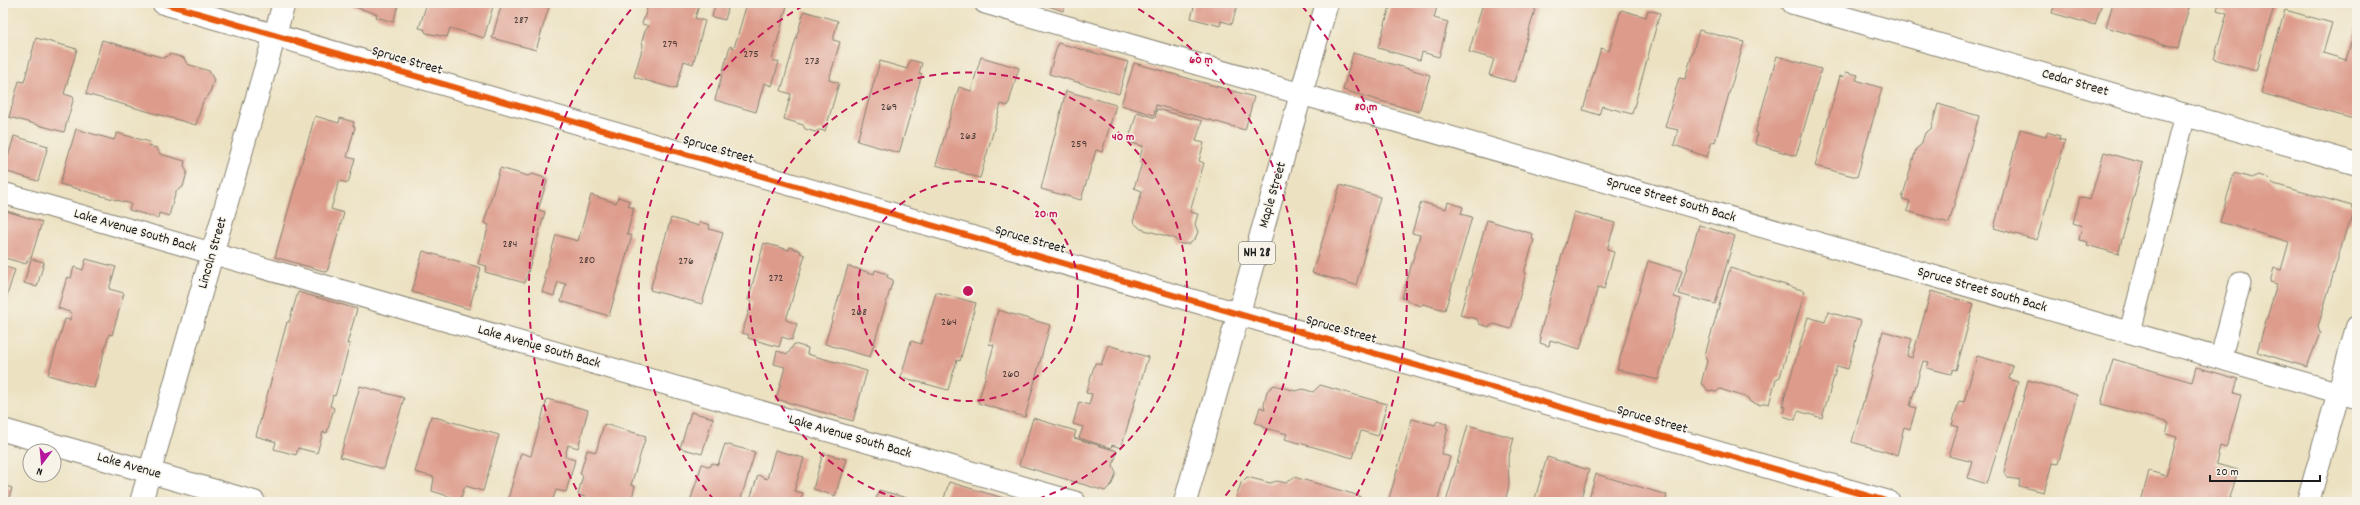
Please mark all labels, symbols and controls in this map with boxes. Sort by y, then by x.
house number: 287 [514,12,529,29]
house number: 279 [662,36,678,53]
street label: Spruce Street [369,41,445,81]
house number: 275 [743,46,759,63]
text: 60 m [1189,52,1213,69]
house number: 273 [804,53,820,70]
street label: Cedar Street [2039,64,2111,102]
house number: 269 [881,99,897,116]
text: 80 m [1355,99,1377,116]
house number: 263 [960,128,976,145]
text: 40 m [1112,129,1134,146]
street label: Spruce Street [680,130,756,170]
house number: 259 [1071,136,1087,153]
street label: Maple Street [1254,160,1292,230]
street label: Spruce Street South Back [1604,172,1738,228]
street label: Lake Avenue South Back [71,204,199,258]
text: 20 m [1035,206,1057,223]
street label: Lincoln Street [193,215,233,291]
street label: Spruce Street [992,220,1068,260]
house number: 284 [502,236,518,253]
road number: NH 28 [1239,242,1275,264]
house number: 280 [579,252,595,269]
house number: 276 [678,253,694,270]
street label: Spruce Street South Back [1915,262,2049,318]
house number: 272 [768,270,784,287]
centre of rings [961,284,975,298]
house number: 268 [851,304,867,321]
street label: Spruce Street [1303,310,1379,350]
house number: 264 [941,314,957,331]
street label: Lake Avenue South Back [475,320,603,374]
house number: 260 [1002,366,1020,383]
street label: Spruce Street [1614,400,1690,440]
street label: Lake Avenue South Back [786,410,914,464]
north arrow [22,443,62,483]
street label: Lake Avenue [95,447,163,485]
scale bar [2210,457,2320,483]
text: N [34,462,45,479]
text: 20 m [2216,464,2239,481]

